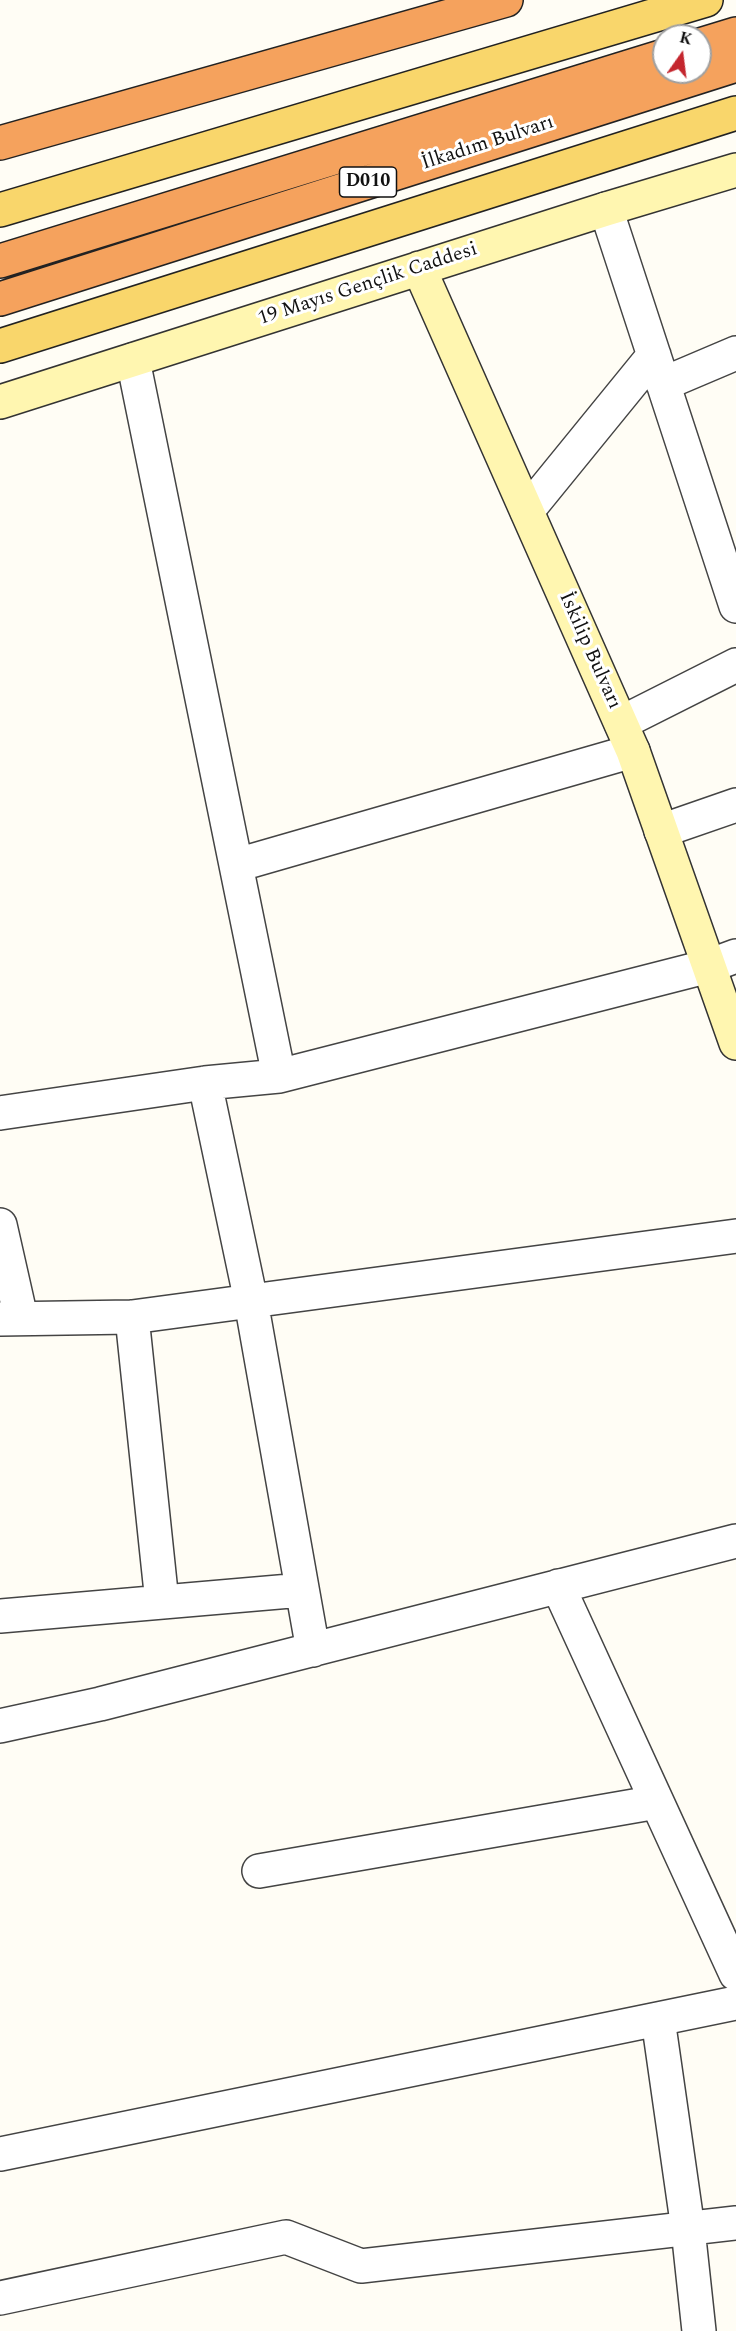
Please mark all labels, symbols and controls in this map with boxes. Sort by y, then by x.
north arrow [652,24,712,84]
text: K [677,25,695,52]
street label: İlkadım Bulvarı [419,111,557,177]
road number: D010 [340,167,397,197]
street label: 19 Mayıs Gençlik Caddesi [255,238,481,332]
street label: İskilip Bulvarı [552,589,626,713]

